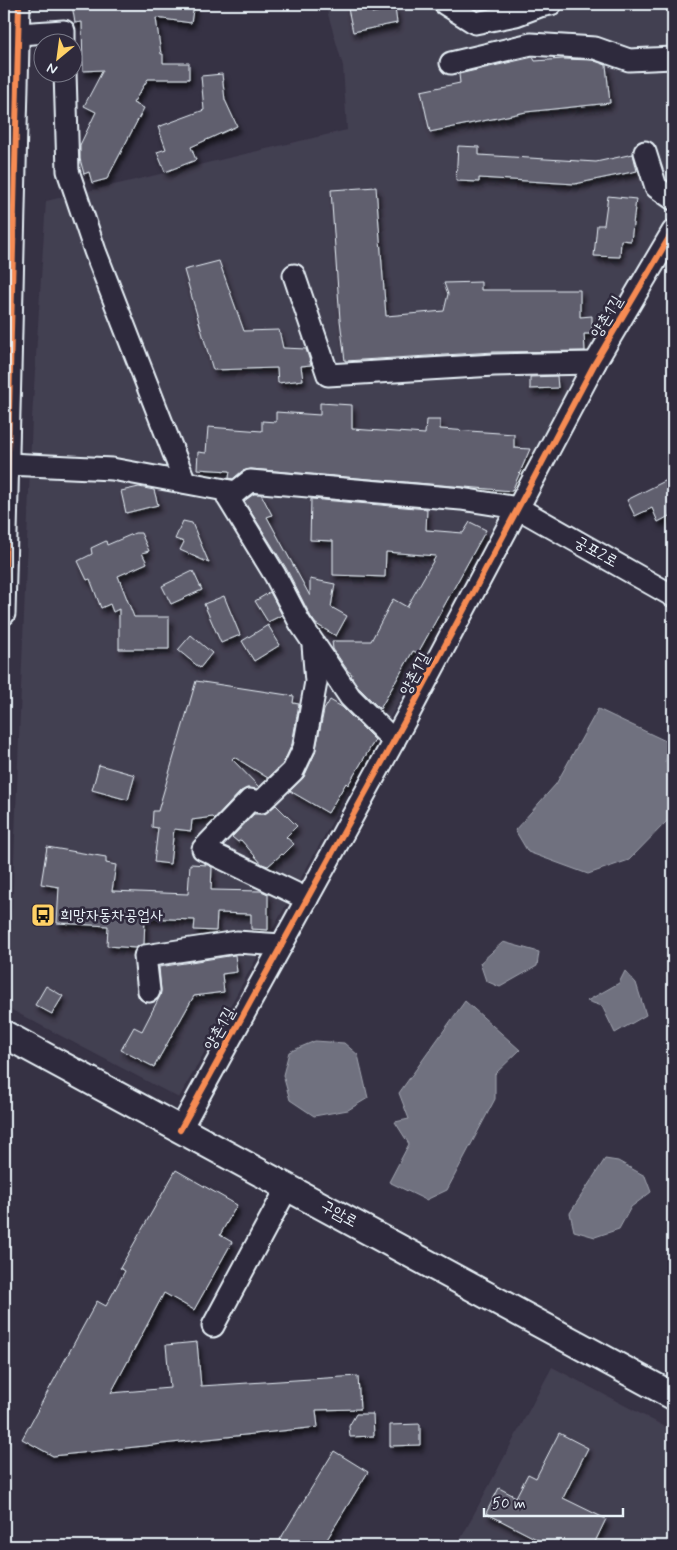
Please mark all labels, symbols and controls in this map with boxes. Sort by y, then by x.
north arrow [32,32,82,82]
text: N [44,58,61,79]
street label: 양촌1길 [586,292,628,342]
street label: 궁포2로 [571,532,621,572]
street label: 양촌1길 [395,649,435,699]
bus stop icon: 희망자동차공업사 [30,902,56,928]
place label: 희망자동차공업사 [60,905,163,926]
street label: 양촌1길 [200,1004,240,1054]
street label: 구암로 [317,1195,361,1233]
scale bar [484,1485,623,1517]
text: 50 m [492,1494,526,1514]

